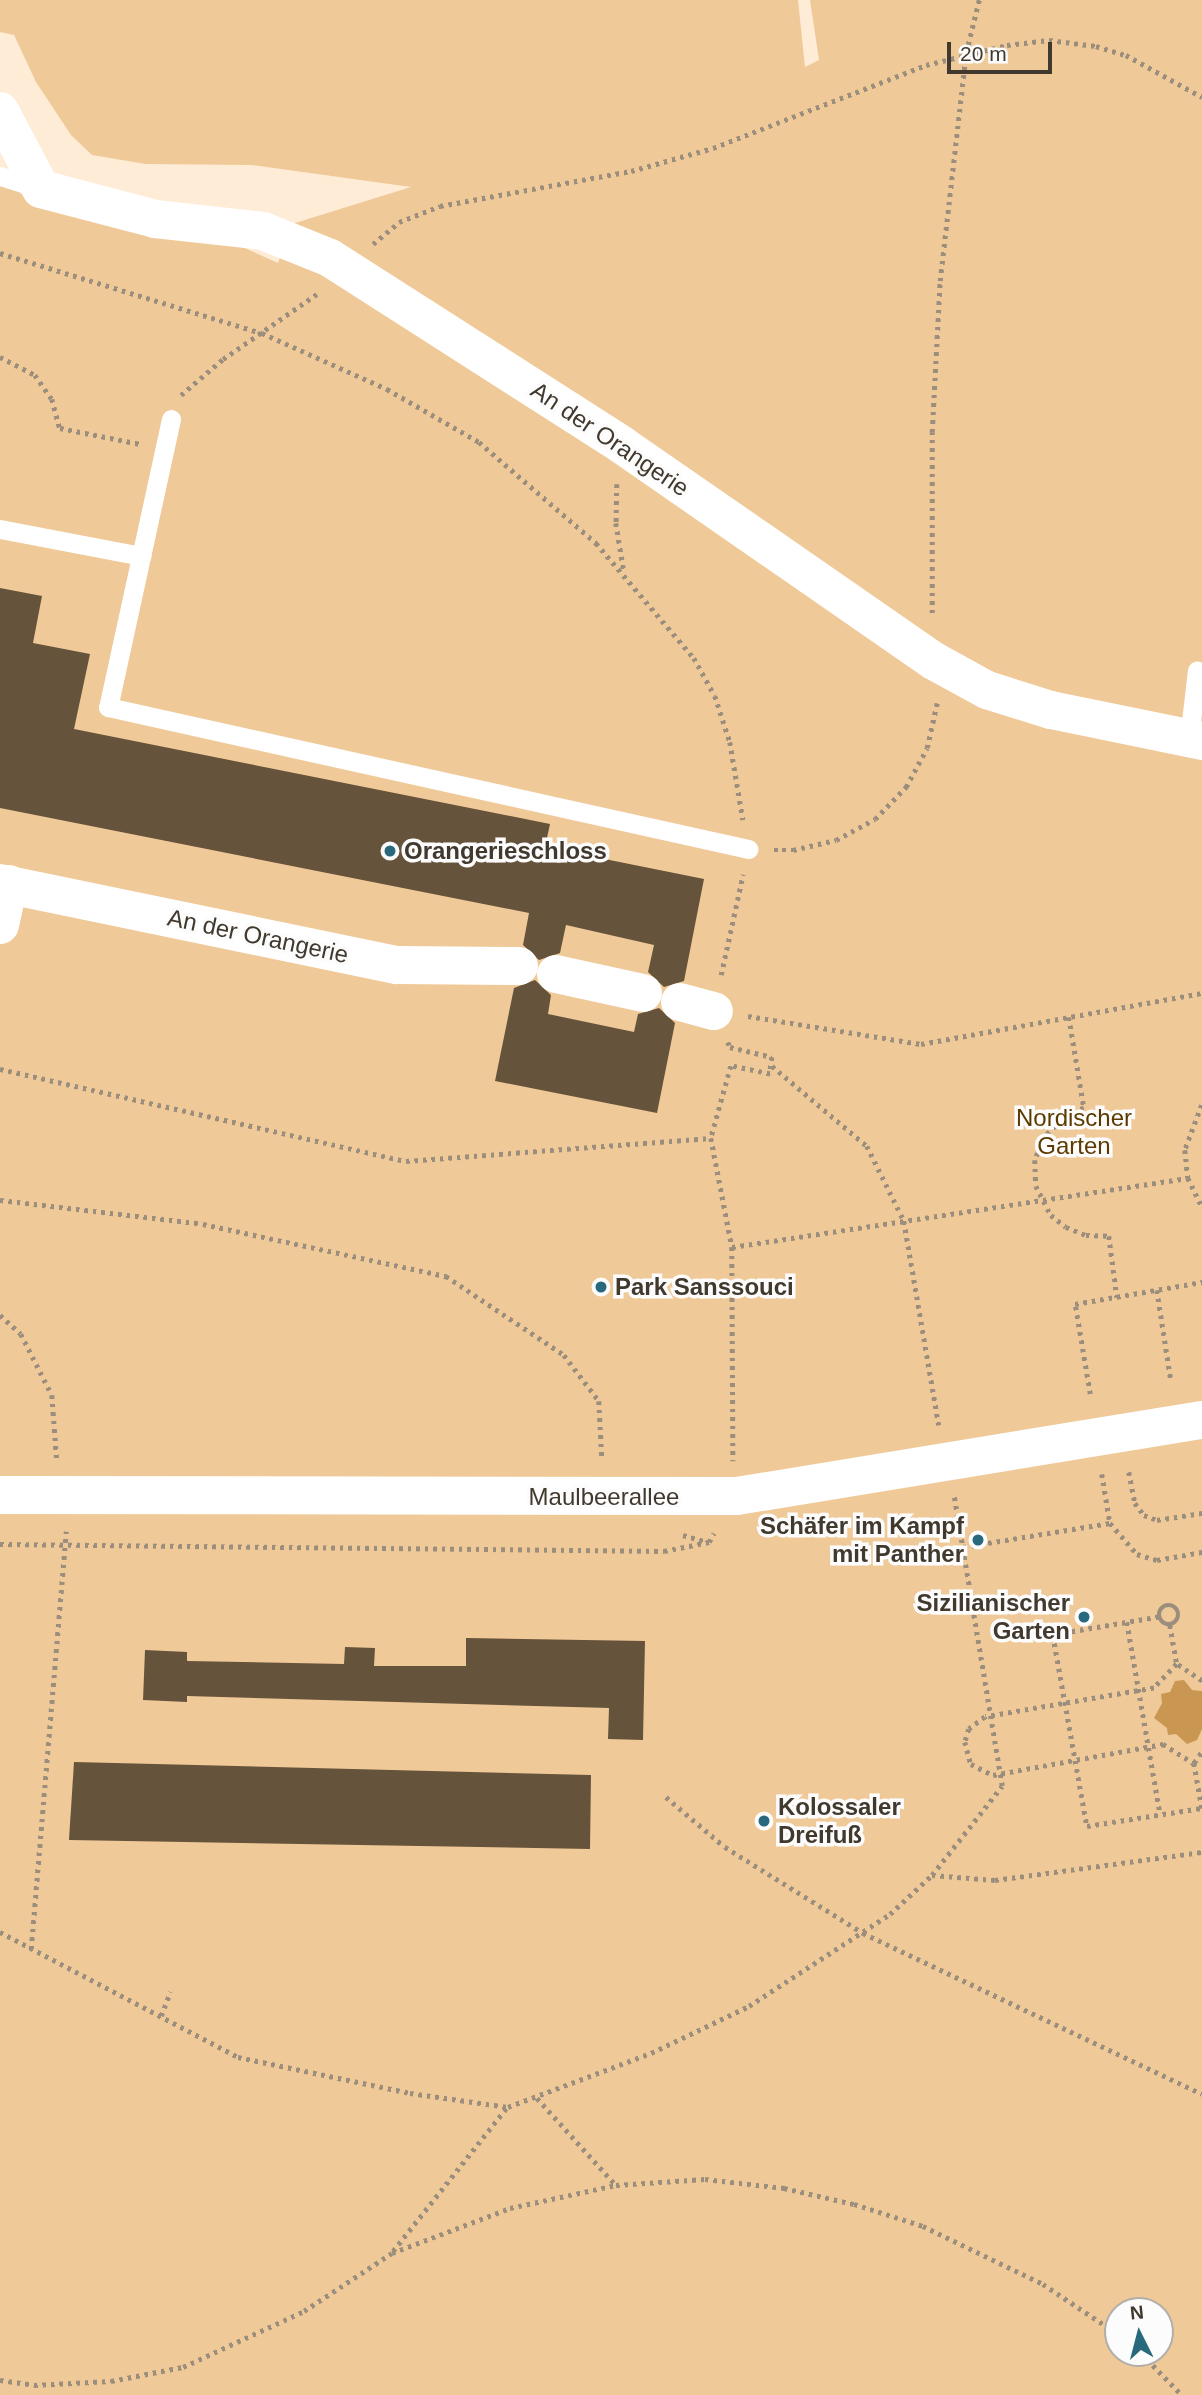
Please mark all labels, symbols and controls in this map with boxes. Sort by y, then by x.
scale bar [950,28,1055,72]
text: 20 m [960,42,1007,65]
street label: An der Orangerie [526,376,694,502]
place label: Orangerieschloss [404,837,607,865]
marker: Orangerieschloss [382,843,398,859]
street label: An der Orangerie [165,903,351,969]
park label: Nordischer Garten [1016,1104,1132,1160]
place label: Park Sanssouci [615,1273,794,1301]
marker: Park Sanssouci [593,1279,609,1295]
street label: Maulbeerallee [529,1483,679,1511]
place label: Schäfer im Kampf mit Panther [760,1512,964,1568]
marker: Schäfer im Kampf mit Panther [970,1532,986,1548]
place label: Sizilianischer Garten [917,1589,1070,1645]
marker: Sizilianischer Garten [1076,1609,1092,1625]
place label: Kolossaler Dreifuß [778,1793,901,1849]
marker: Kolossaler Dreifuß [756,1813,772,1829]
north arrow [1104,2297,1174,2367]
text: N [1129,2301,1145,2324]

